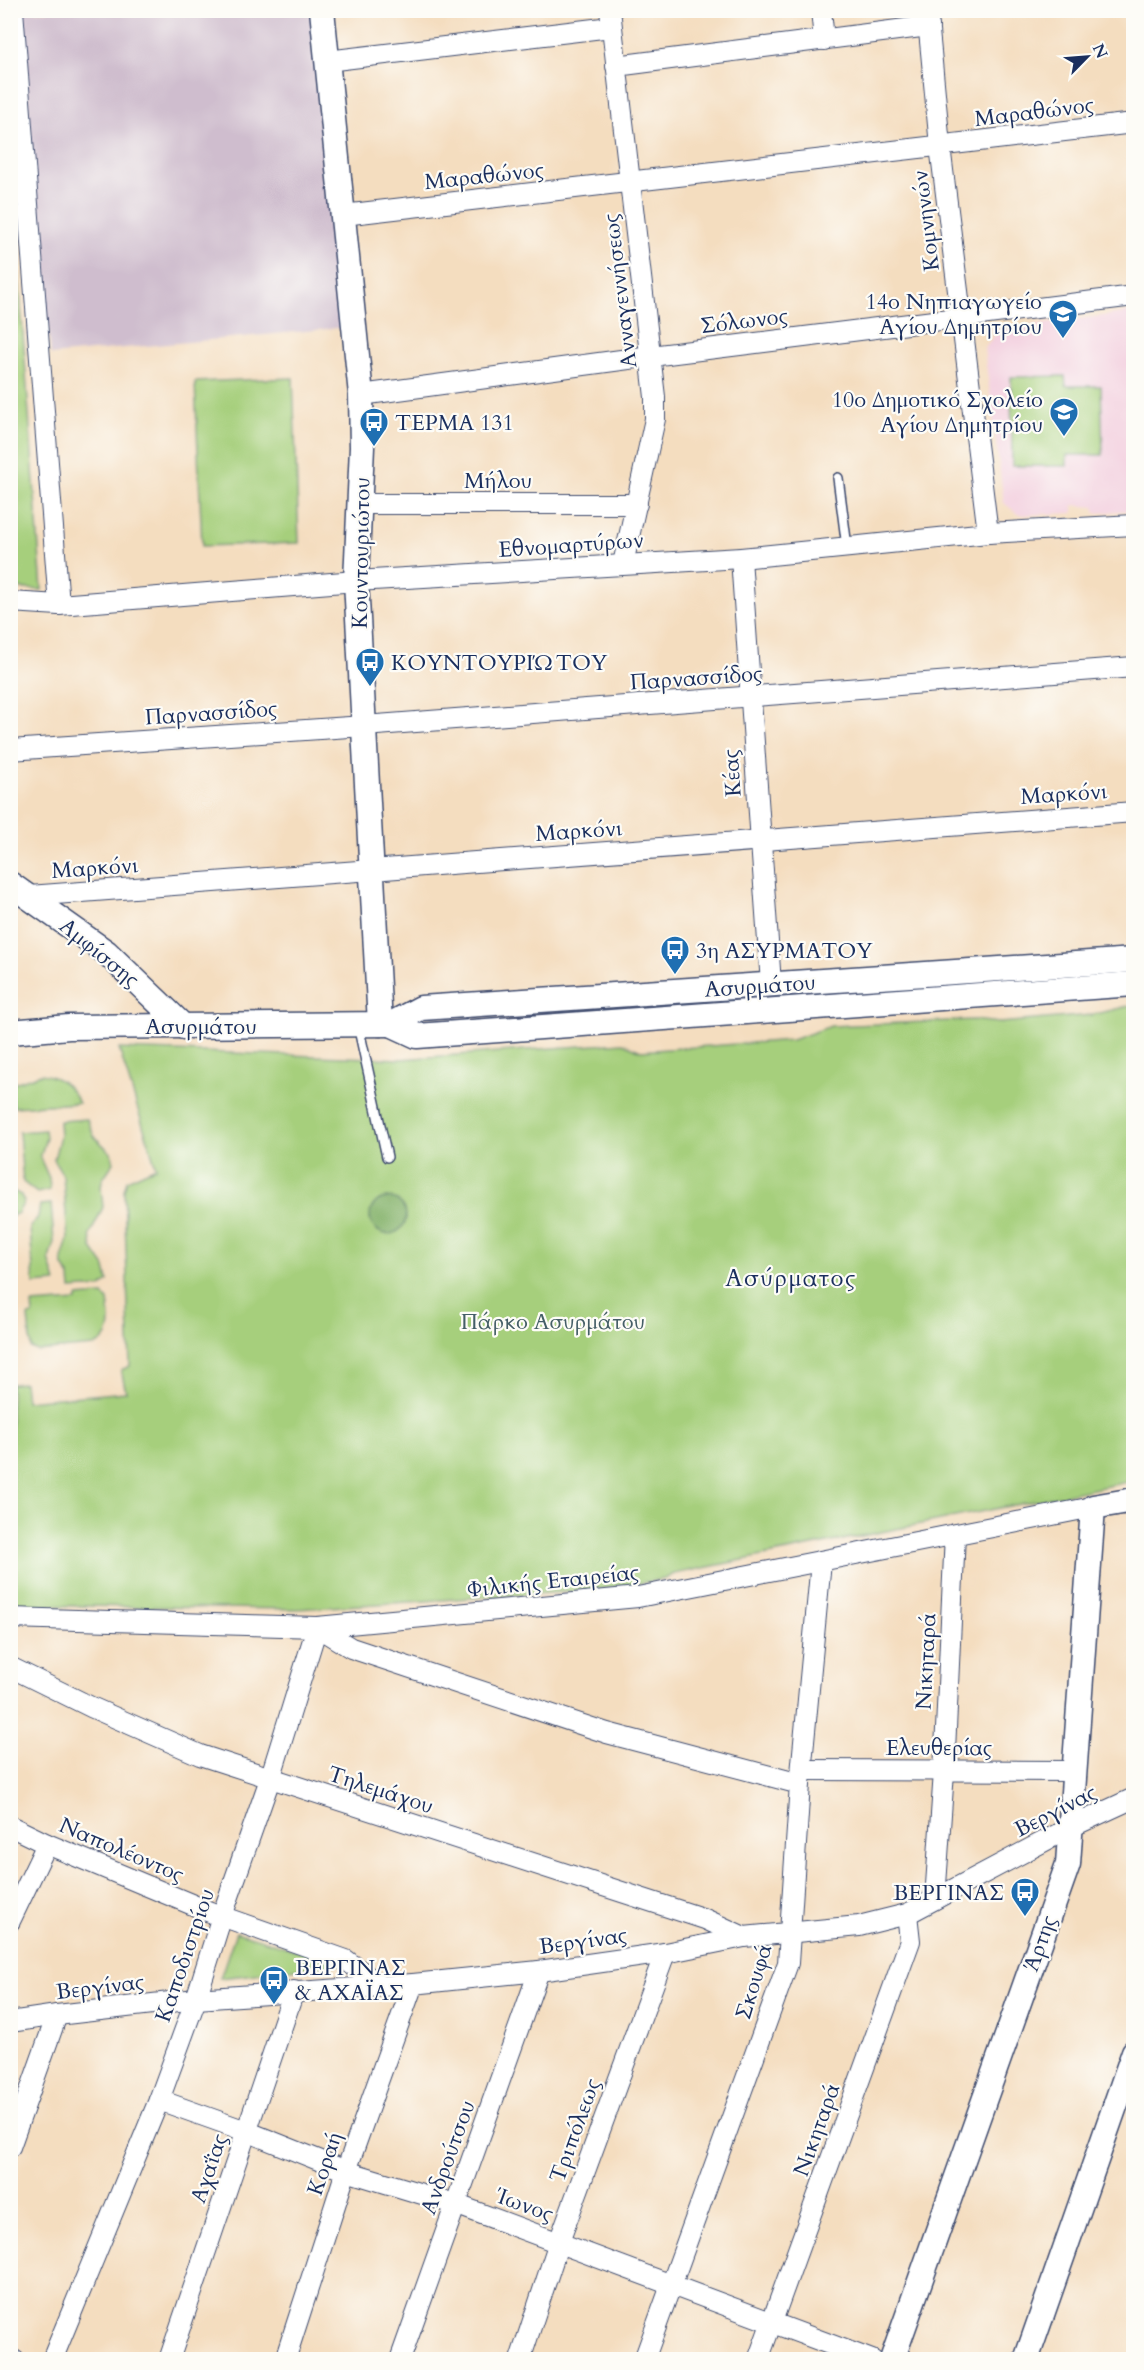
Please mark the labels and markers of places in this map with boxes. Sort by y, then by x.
place label: 14ο Νηπιαγωγείο Αγίου Δημητρίου [865,287,1042,342]
school or university icon: 14ο Νηπιαγωγείο Αγίου Δημητρίου [1047,298,1079,340]
place label: 10ο Δημοτικό Σχολείο Αγίου Δημητρίου [832,385,1043,440]
school or university icon: 10ο Δημοτικό Σχολείο Αγίου Δημητρίου [1048,396,1080,438]
bus stop icon: ΤΕΡΜΑ 131 [358,406,390,448]
place label: ΤΕΡΜΑ 131 [395,408,514,438]
bus stop icon: ΚΟΥΝΤΟΥΡΙΏΤΟΥ [354,646,386,688]
place label: ΚΟΥΝΤΟΥΡΙΏΤΟΥ [391,648,608,678]
bus stop icon: 3η ΑΣΥΡΜΑΤΟΥ [659,934,691,976]
place label: 3η ΑΣΥΡΜΑΤΟΥ [696,936,873,966]
bus stop icon: ΒΕΡΓΙΝΑΣ [1009,1876,1041,1918]
place label: ΒΕΡΓΙΝΑΣ [893,1878,1004,1908]
place label: ΒΕΡΓΙΝΑΣ & ΑΧΑΪΑΣ [295,1953,406,2008]
bus stop icon: ΒΕΡΓΙΝΑΣ & ΑΧΑΪΑΣ [258,1964,290,2006]

